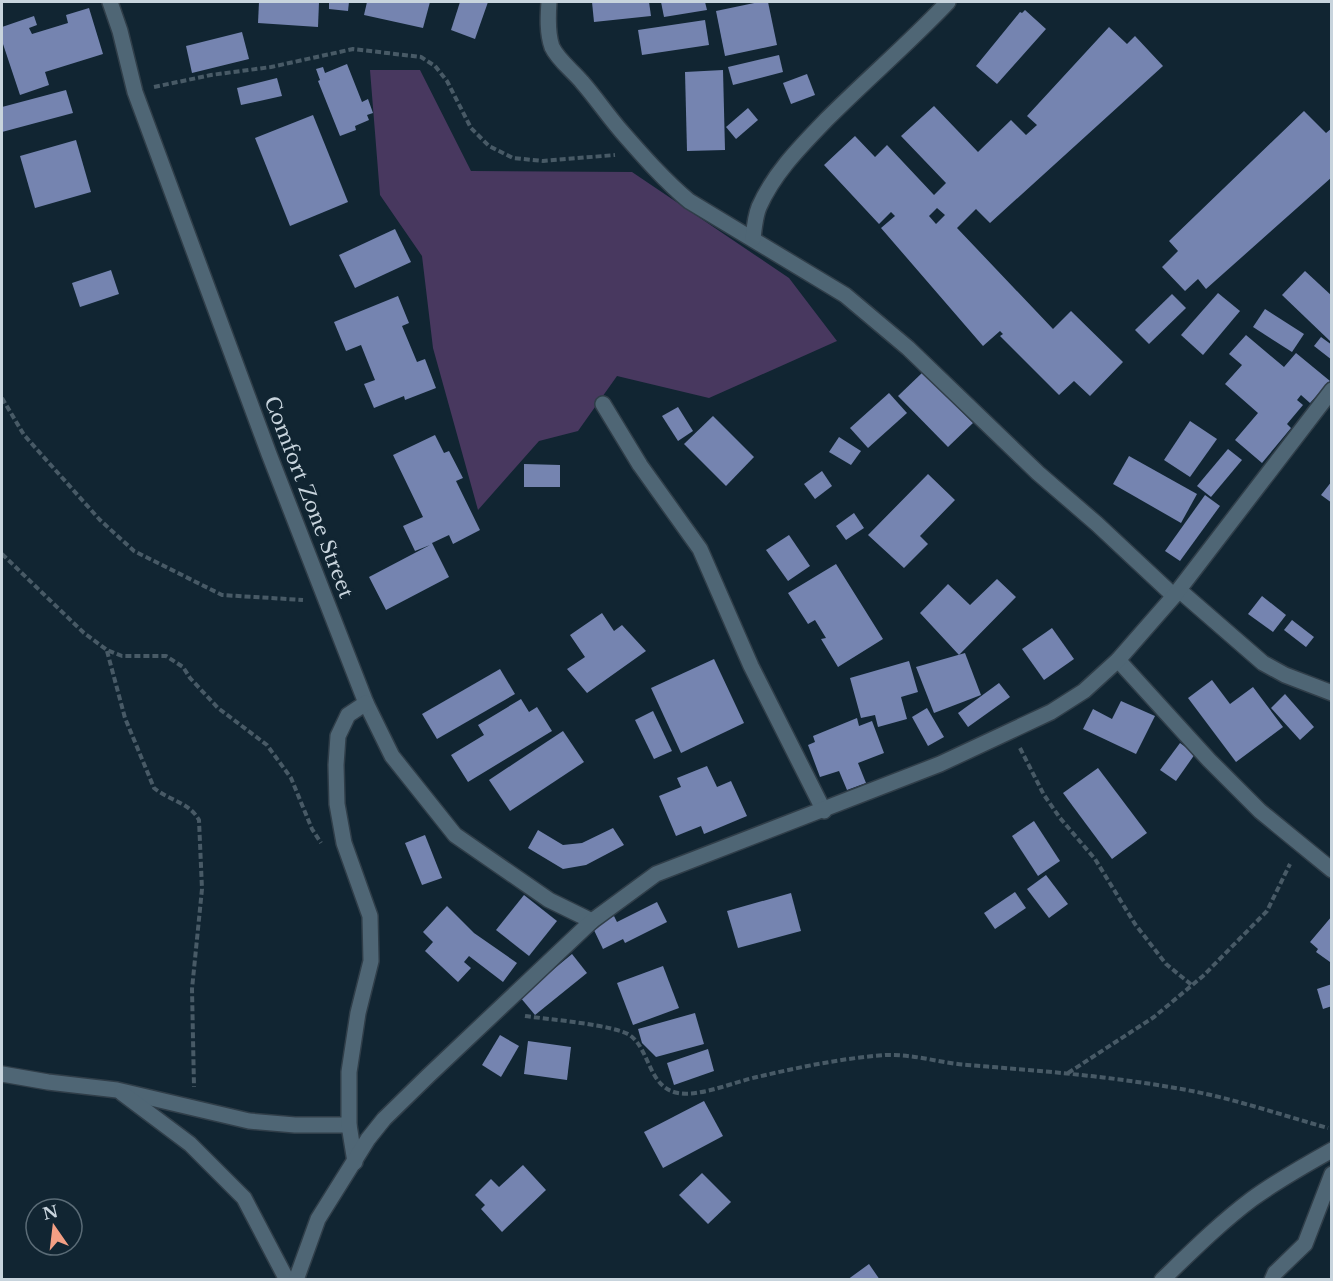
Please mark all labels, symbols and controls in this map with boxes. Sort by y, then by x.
street label: Comfort Zone Street [259,393,359,602]
north arrow [24,1197,84,1257]
text: N [41,1201,60,1224]

